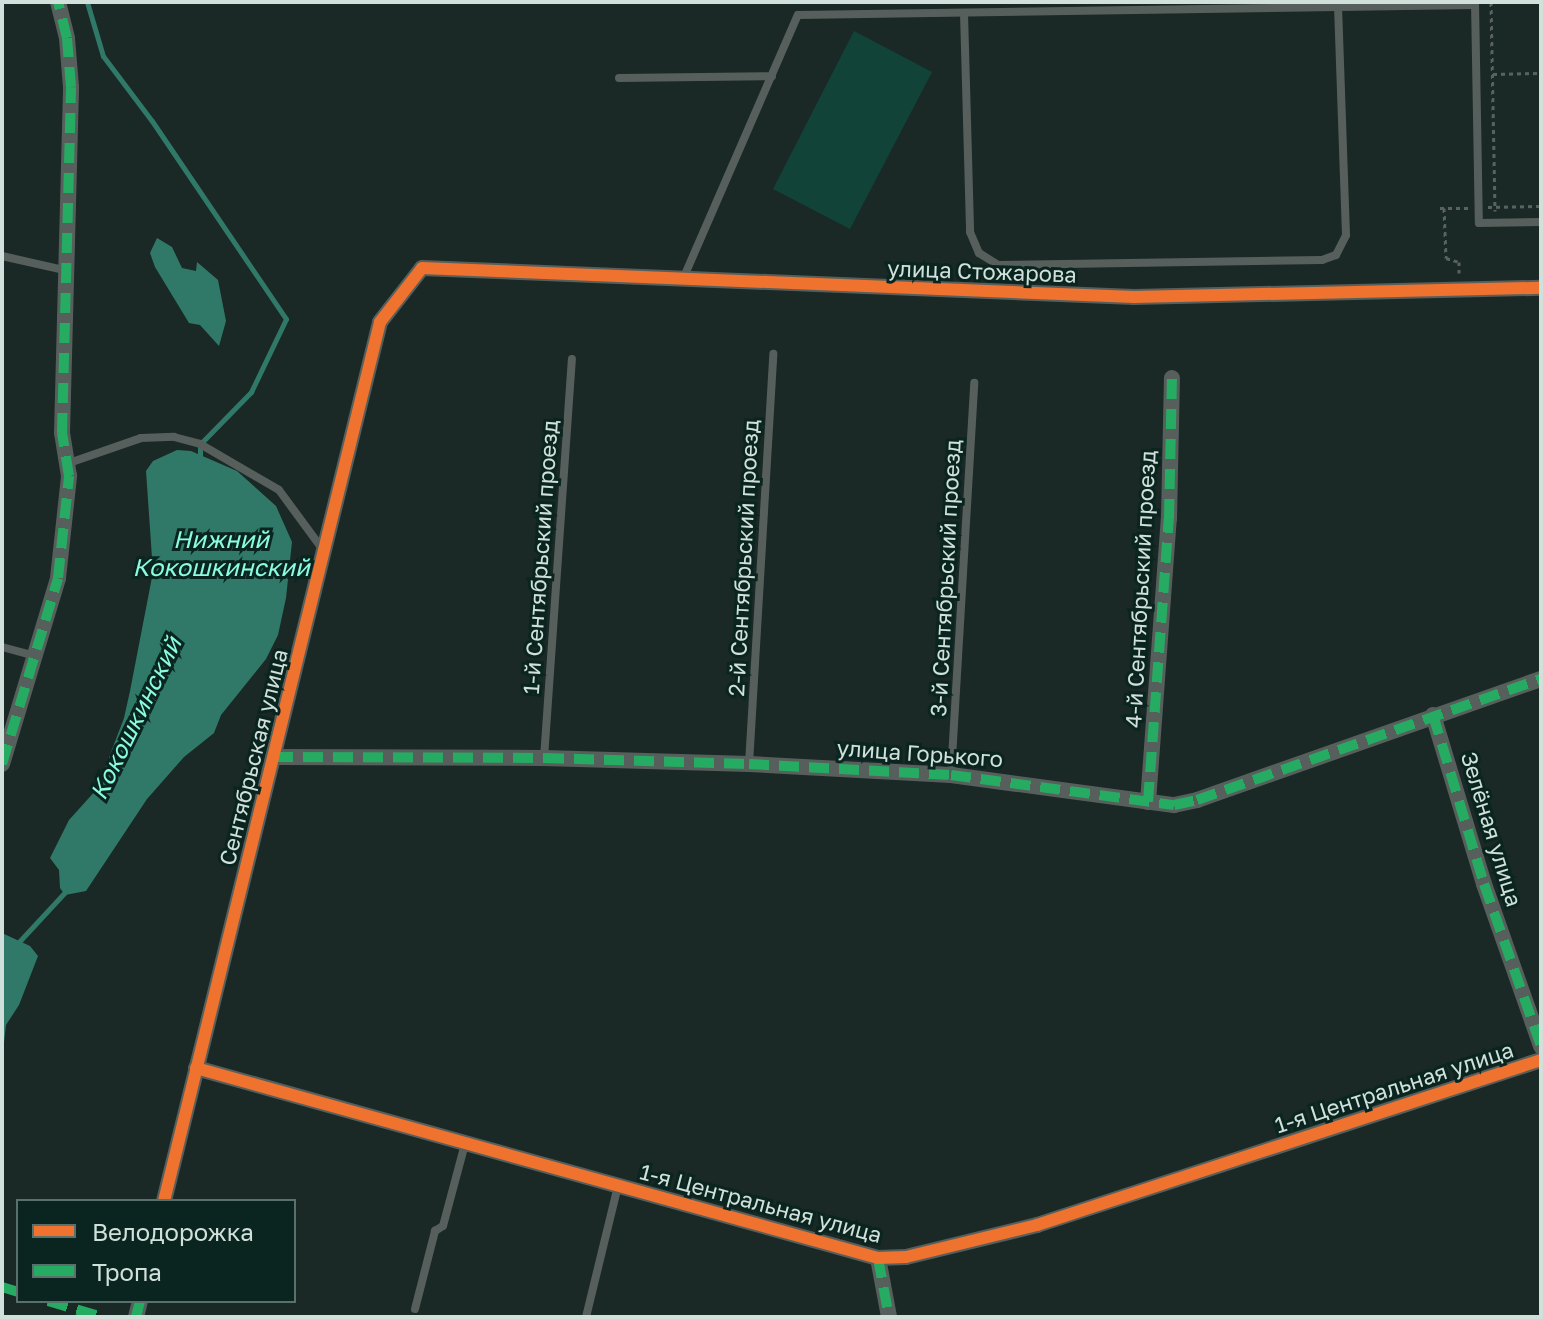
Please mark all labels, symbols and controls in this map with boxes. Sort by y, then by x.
street label: улица Стожарова [887,254,1077,288]
street label: 1-й Сентябрьский проезд [517,419,563,695]
street label: 2-й Сентябрьский проезд [723,419,763,697]
street label: 3-й Сентябрьский проезд [925,439,965,717]
street label: 4-й Сентябрьский проезд [1120,450,1160,728]
water label: Нижний Кокошкинский [132,525,310,581]
water label: Кокошкинский [83,632,187,804]
street label: Сентябрьская улица [213,646,293,868]
street label: улица Горького [836,734,1004,772]
street label: Зелёная улица [1456,748,1528,910]
street label: 1-я Центральная улица [1271,1036,1517,1138]
street label: 1-я Центральная улица [637,1158,885,1248]
legend [16,1199,296,1303]
text: Велодорожка [92,1217,254,1246]
text: Тропа [92,1257,162,1286]

